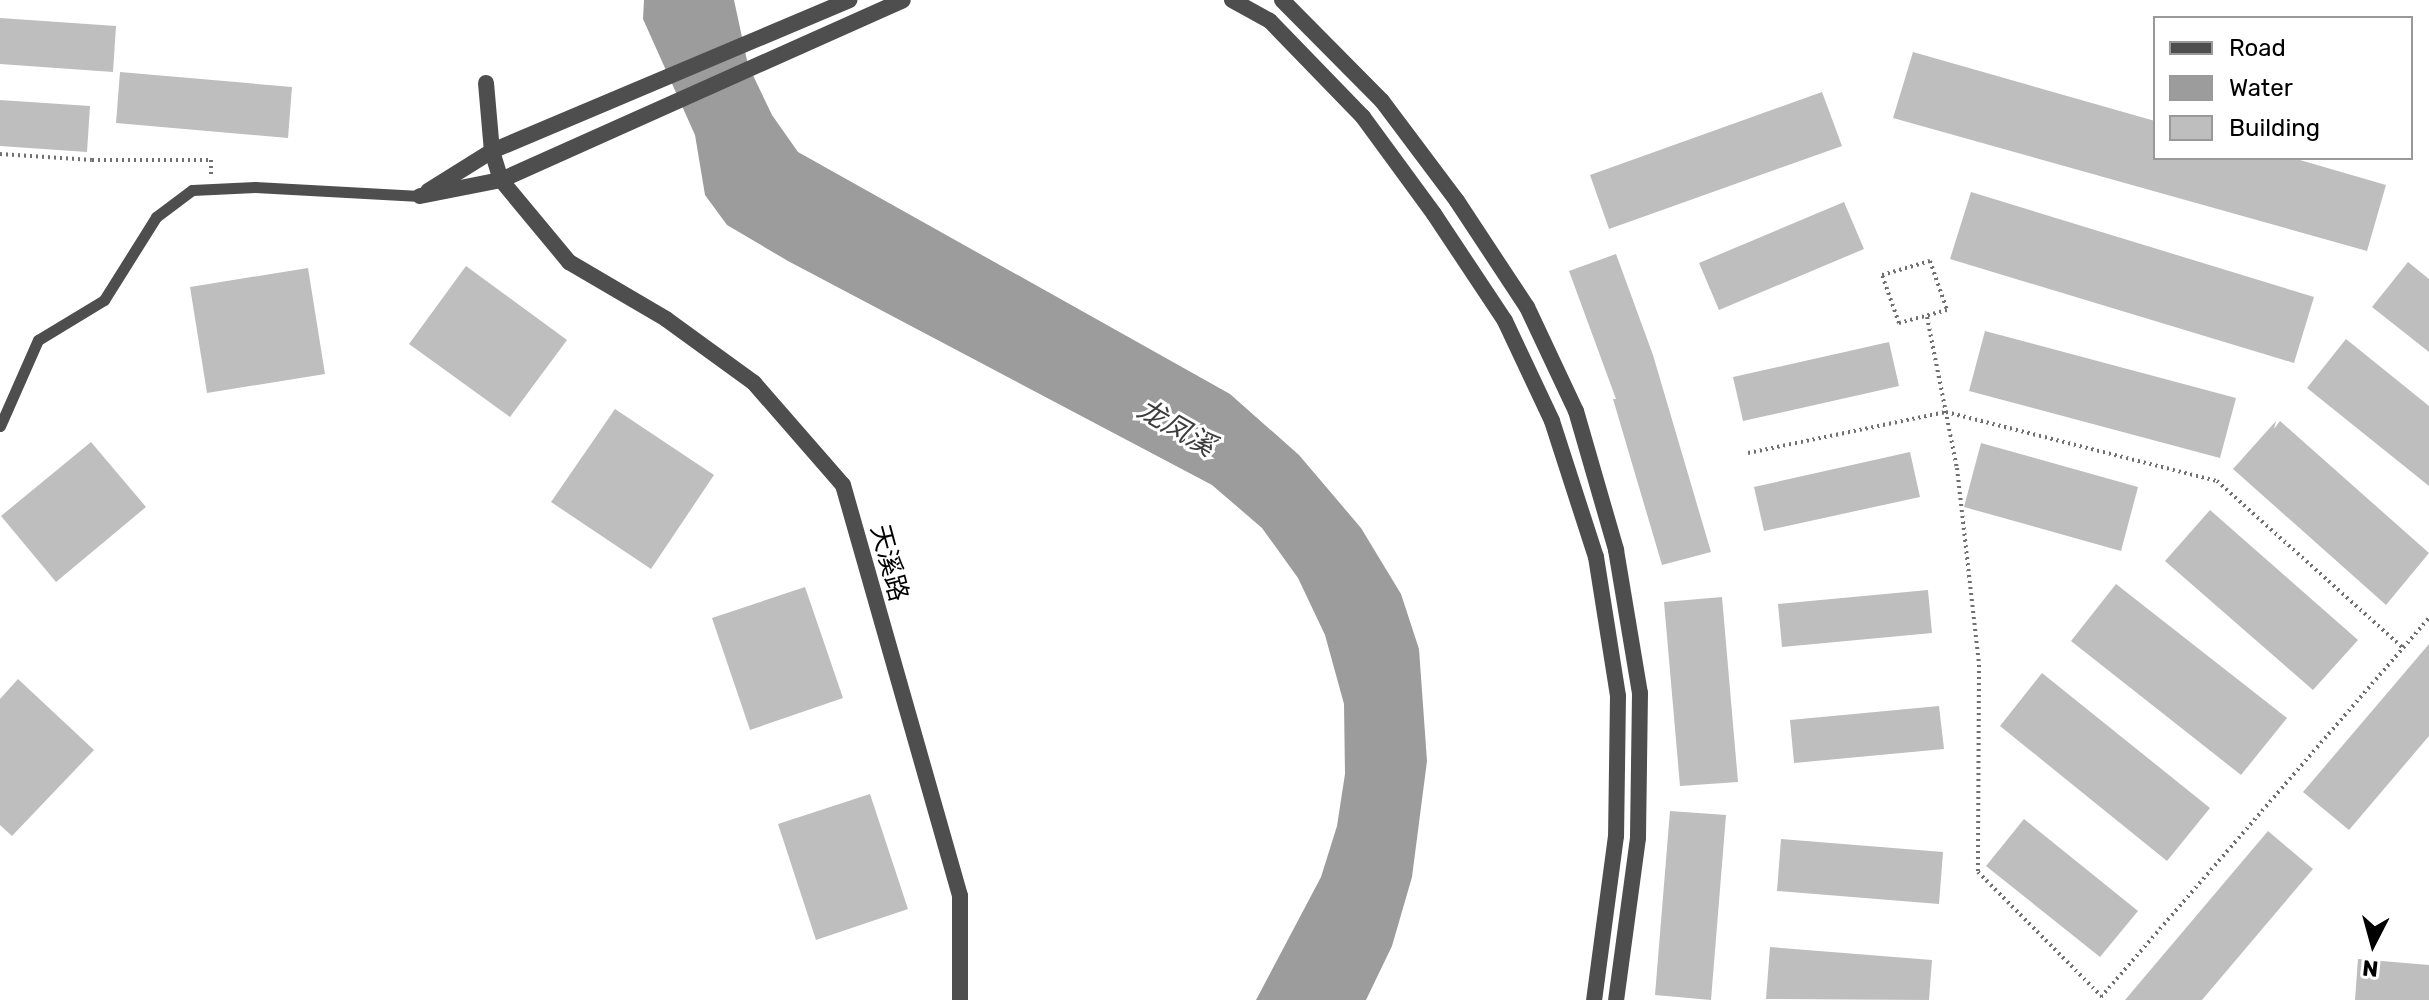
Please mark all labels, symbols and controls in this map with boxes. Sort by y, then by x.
legend [2153,16,2413,160]
text: Road [2229,34,2286,62]
text: Water [2229,74,2293,102]
text: Building [2229,114,2320,142]
water label: 龙凤溪 [1131,392,1221,464]
street label: 天溪路 [864,521,914,605]
north arrow [2333,904,2413,984]
text: N [2361,954,2380,983]

